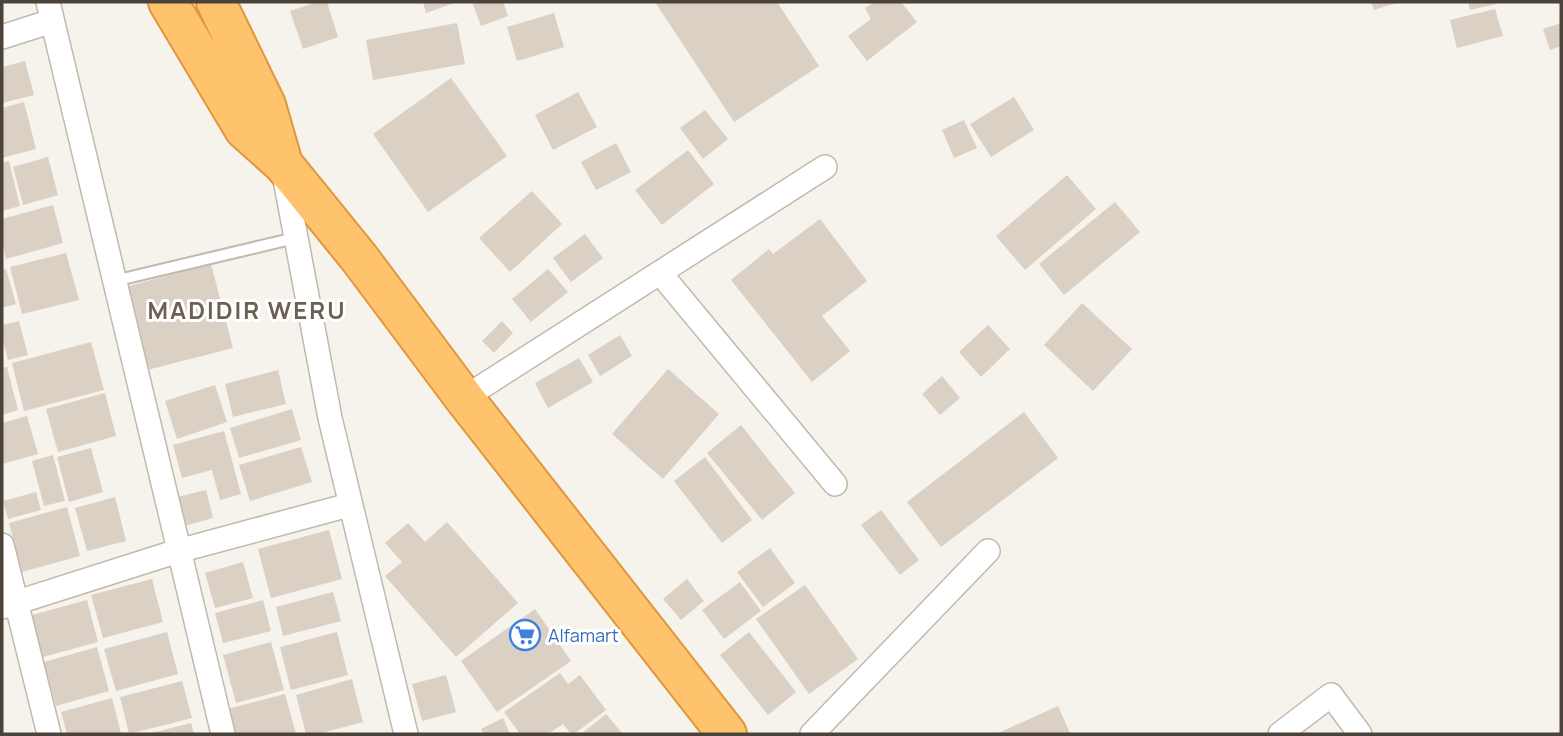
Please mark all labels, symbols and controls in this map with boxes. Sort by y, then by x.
district label: MADIDIR WERU [148,293,346,326]
supermarket icon: Alfamart [508,618,542,652]
place label: Alfamart [548,623,619,647]

